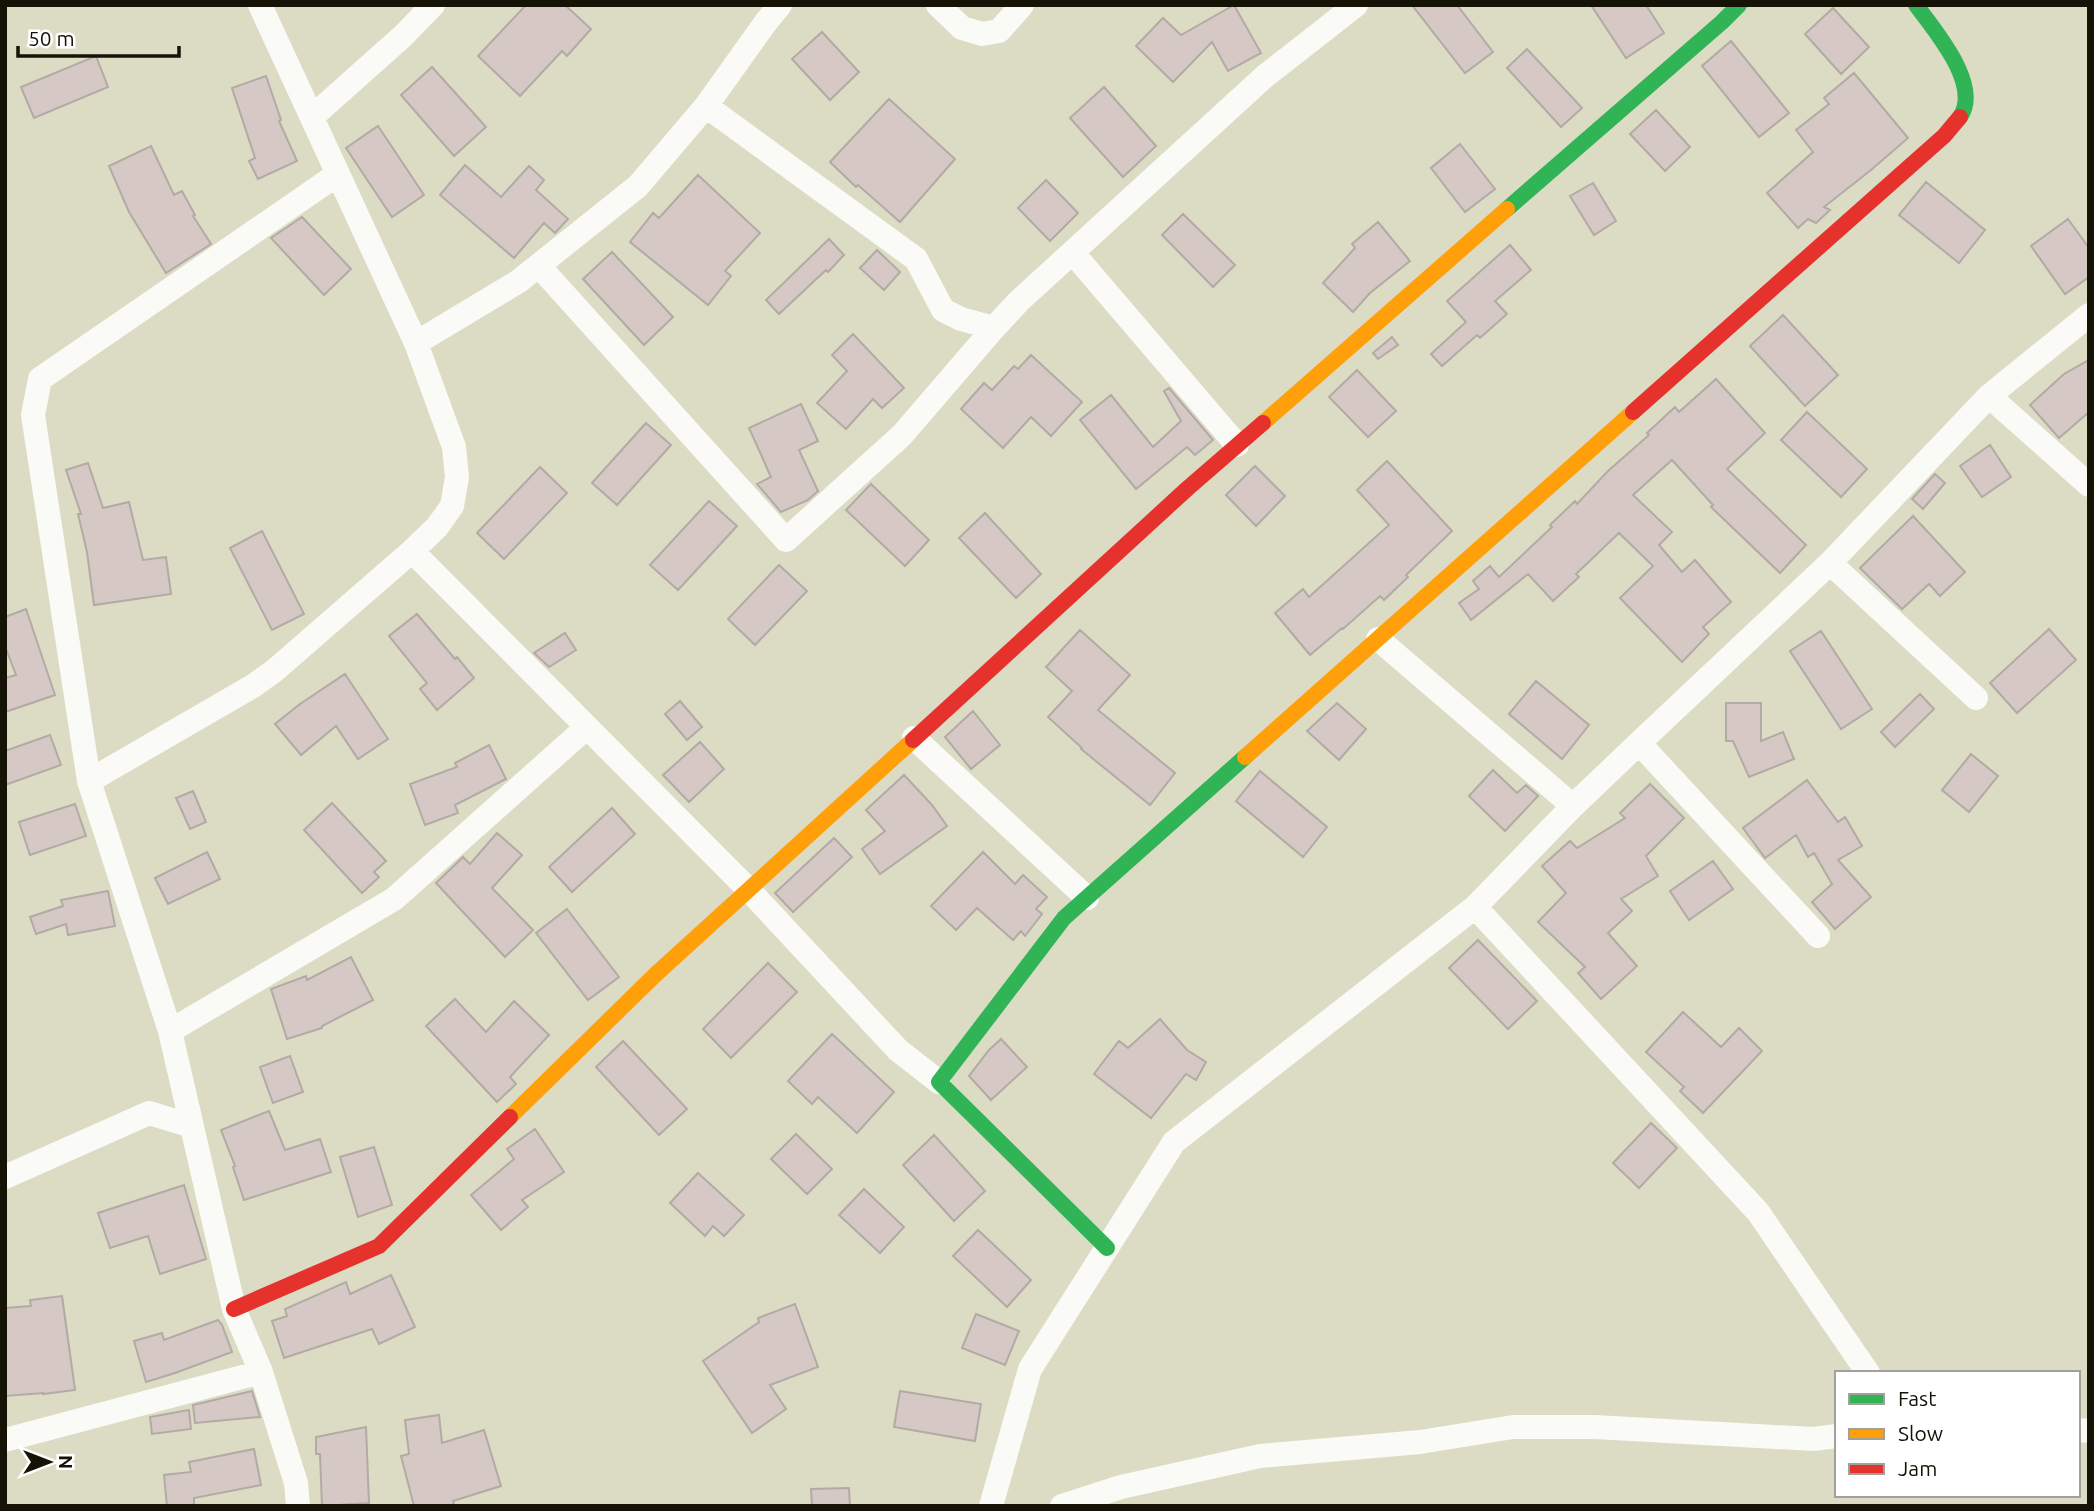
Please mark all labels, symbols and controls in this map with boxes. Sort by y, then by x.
scale bar [18,14,178,58]
text: 50 m [28,26,75,50]
legend [1835,1371,2080,1497]
text: Fast [1898,1386,1936,1410]
text: Slow [1898,1421,1943,1445]
north arrow [14,1427,84,1497]
text: N [55,1455,77,1469]
text: Jam [1898,1456,1937,1480]

